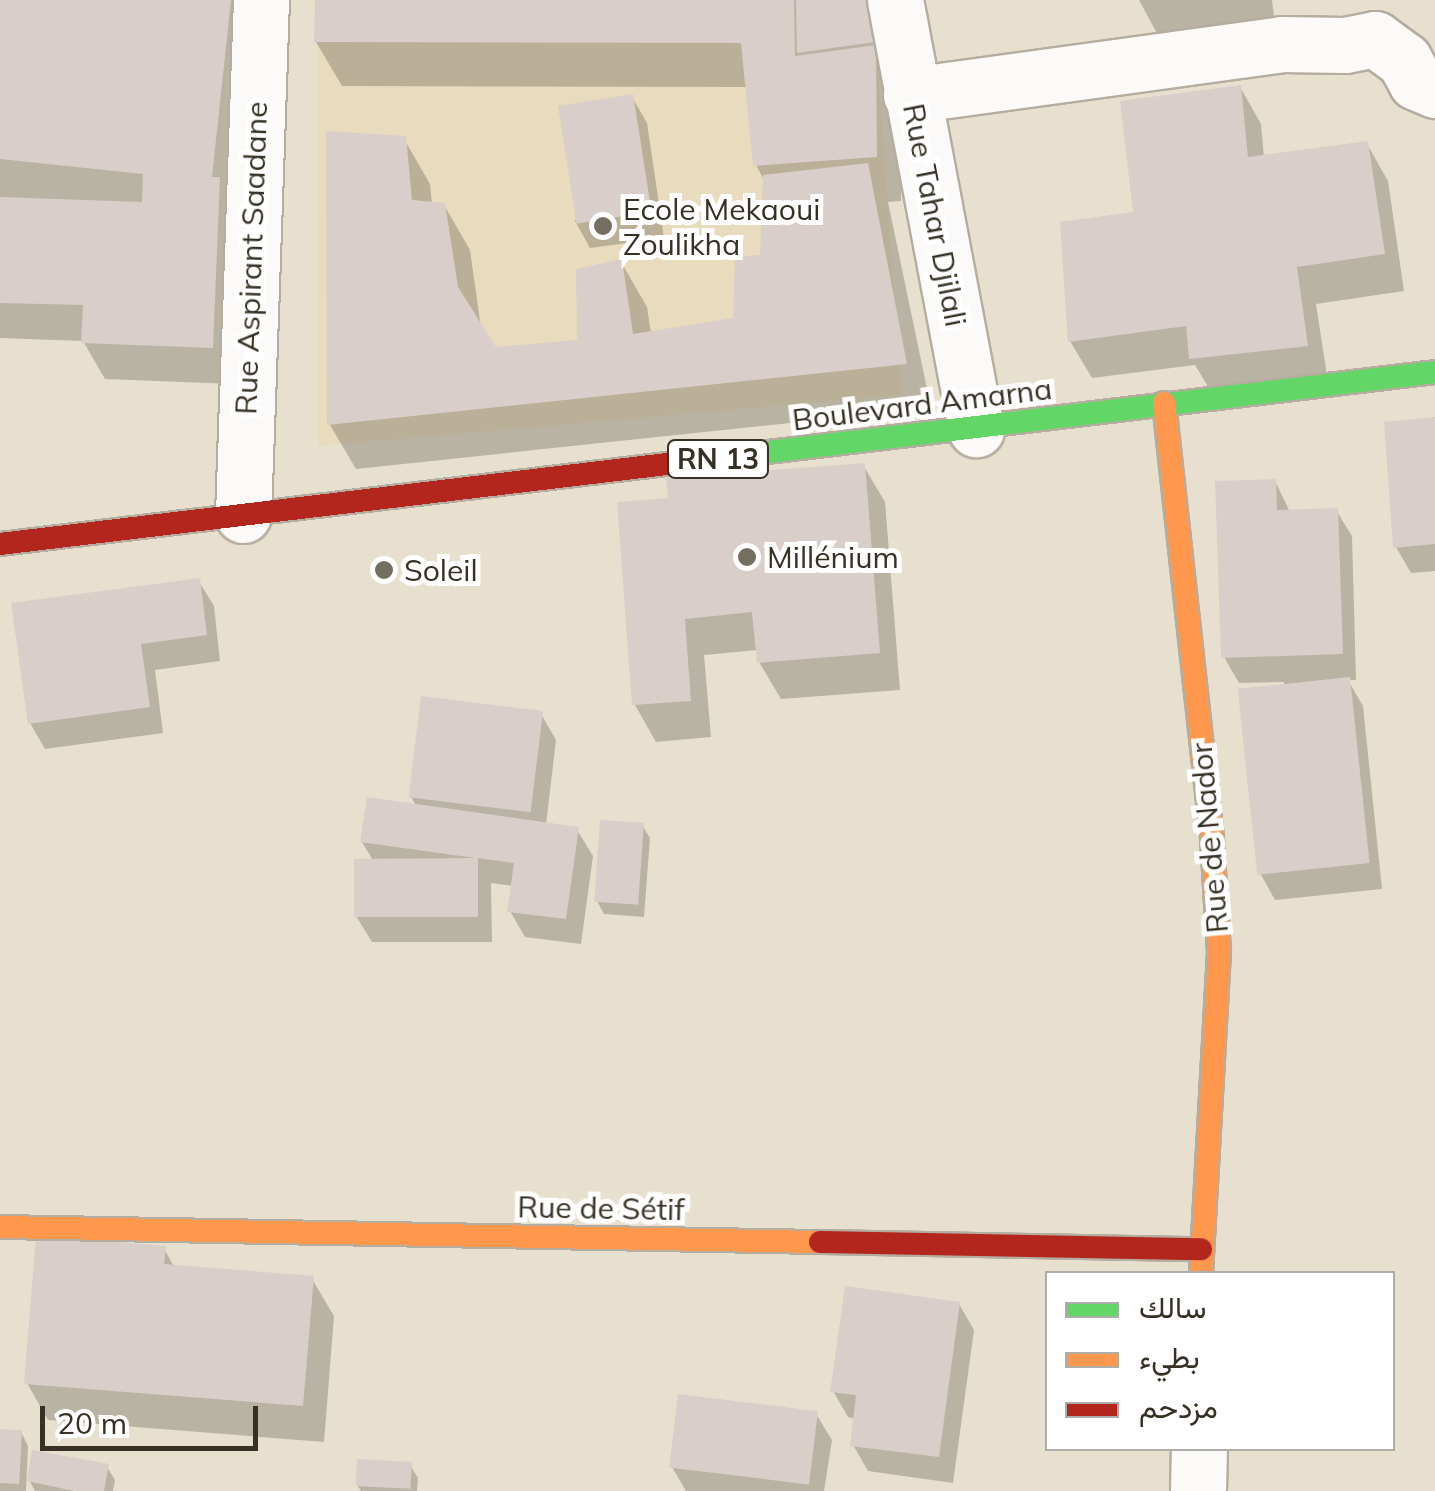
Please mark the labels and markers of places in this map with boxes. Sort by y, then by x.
place label: Ecole Mekaoui Zoulikha [623,191,820,262]
marker: Ecole Mekaoui Zoulikha [592,215,614,237]
place label: Millénium [767,539,899,575]
marker: Millénium [736,546,758,568]
place label: Soleil [404,552,478,588]
marker: Soleil [373,559,395,581]

